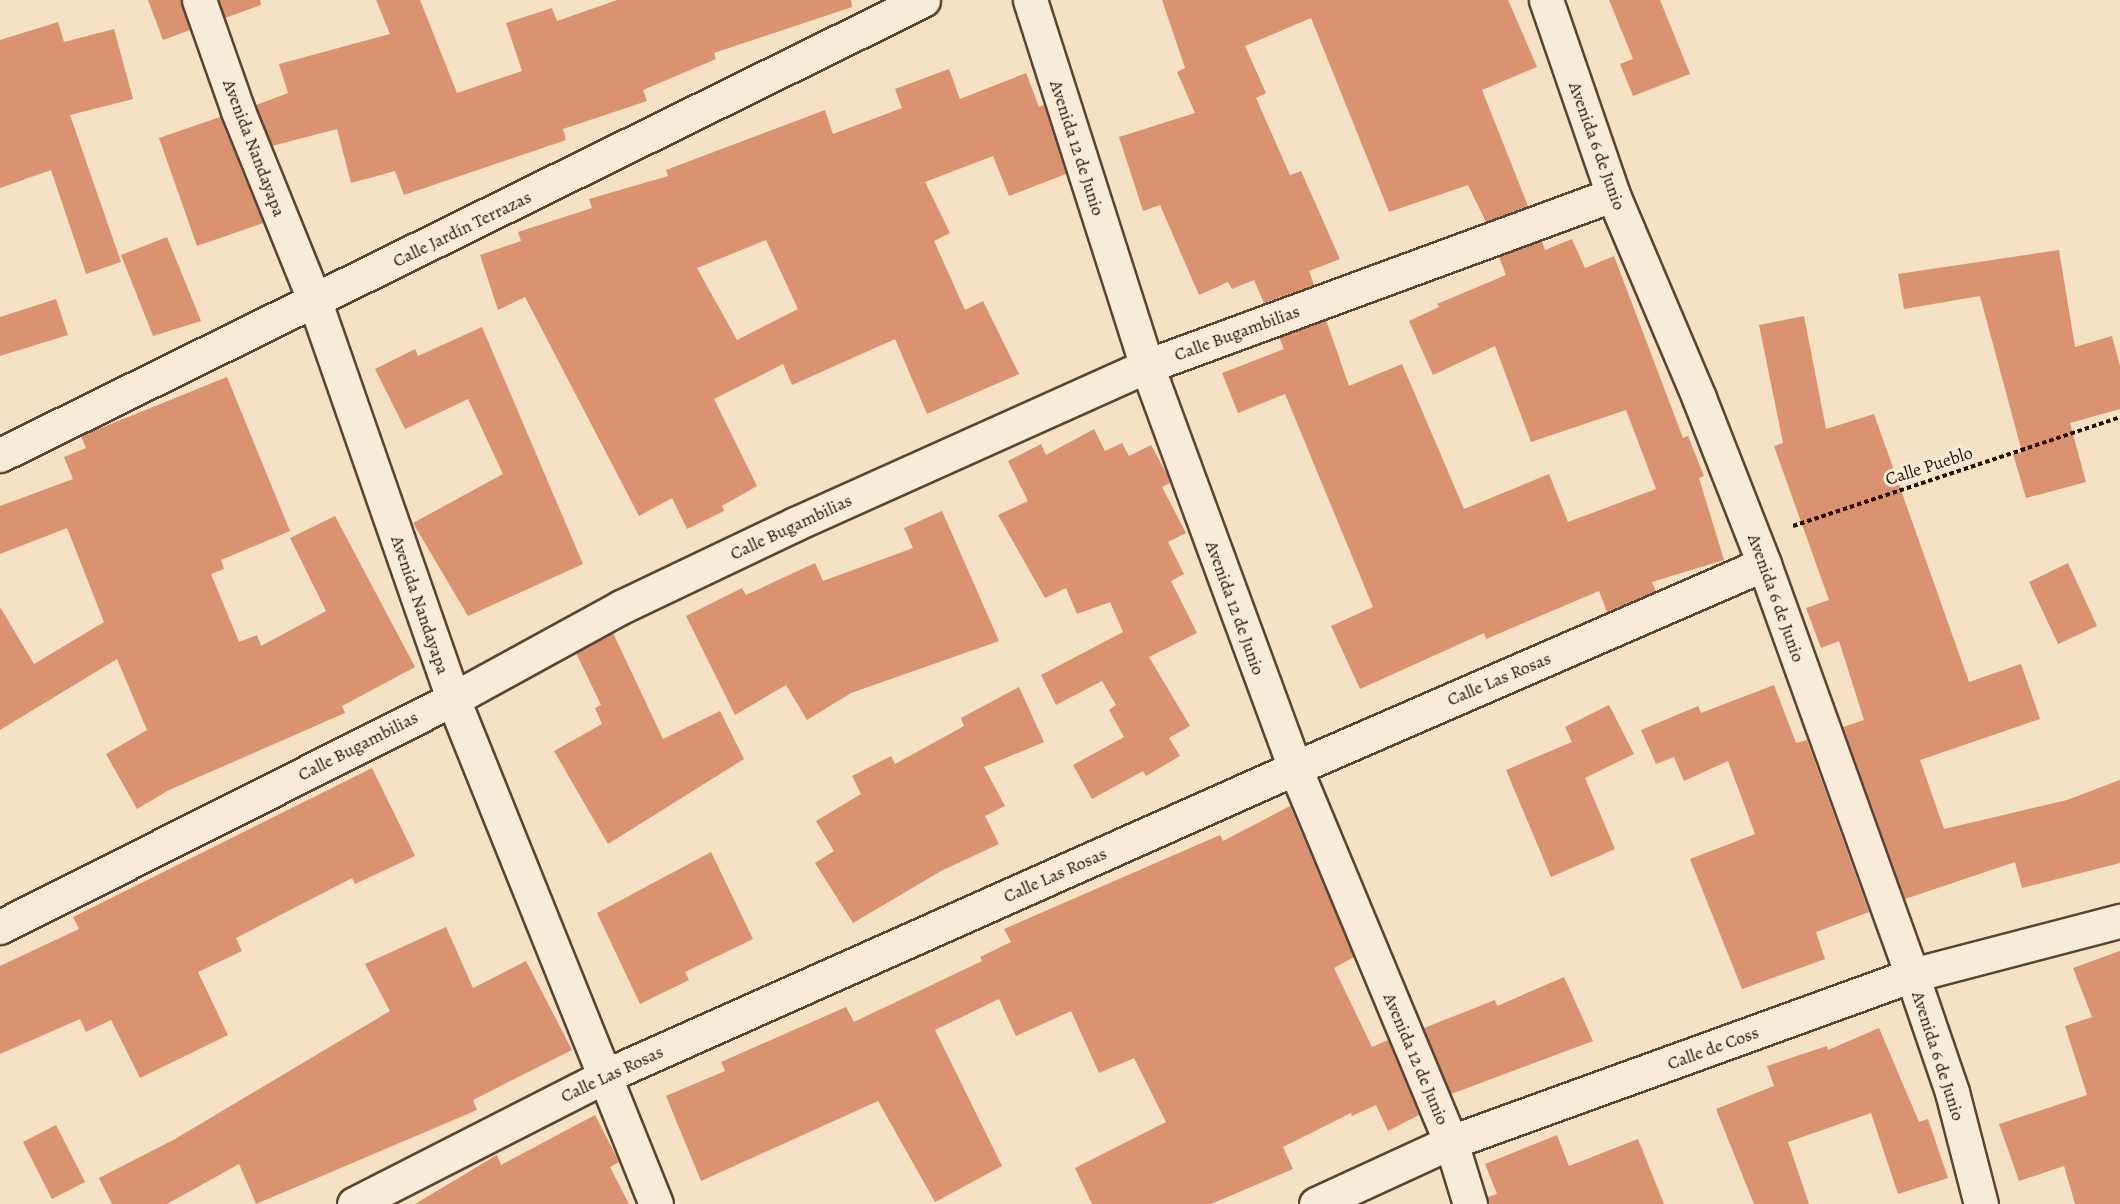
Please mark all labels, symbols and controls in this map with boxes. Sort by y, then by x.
street label: Avenida Nandayapa [218,76,290,220]
street label: Avenida 12 de Junio [1045,78,1109,218]
street label: Avenida 6 de Junio [1564,79,1630,213]
street label: Calle Jardín Terrazas [389,186,535,272]
street label: Calle Bugambilias [1171,300,1303,366]
street label: Calle Pueblo [1883,442,1975,490]
street label: Calle Bugambilias [727,489,855,565]
street label: Avenida 6 de Junio [1743,531,1809,665]
street label: Avenida Nandayapa [386,533,454,677]
street label: Avenida 12 de Junio [1201,538,1269,678]
street label: Calle Las Rosas [1444,647,1554,711]
street label: Calle Bugambilias [294,706,422,786]
street label: Calle Las Rosas [1000,843,1110,907]
street label: Avenida 6 de Junio [1907,989,1969,1123]
street label: Avenida 12 de Junio [1379,990,1453,1128]
street label: Calle de Coss [1664,1021,1762,1075]
street label: Calle Las Rosas [557,1041,667,1107]

